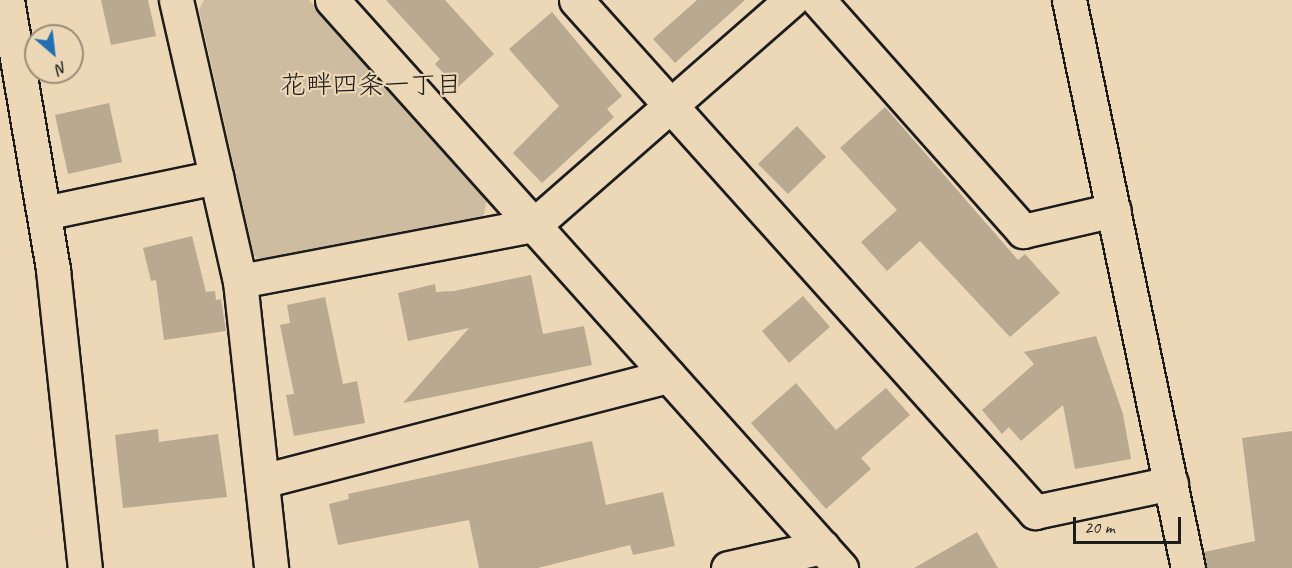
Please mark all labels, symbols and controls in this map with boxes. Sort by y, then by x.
north arrow [24,24,84,84]
text: N [52,57,71,79]
district label: 花畔四条一丁目 [280,69,462,101]
scale bar [1076,505,1184,543]
text: 20 m [1084,516,1115,538]

